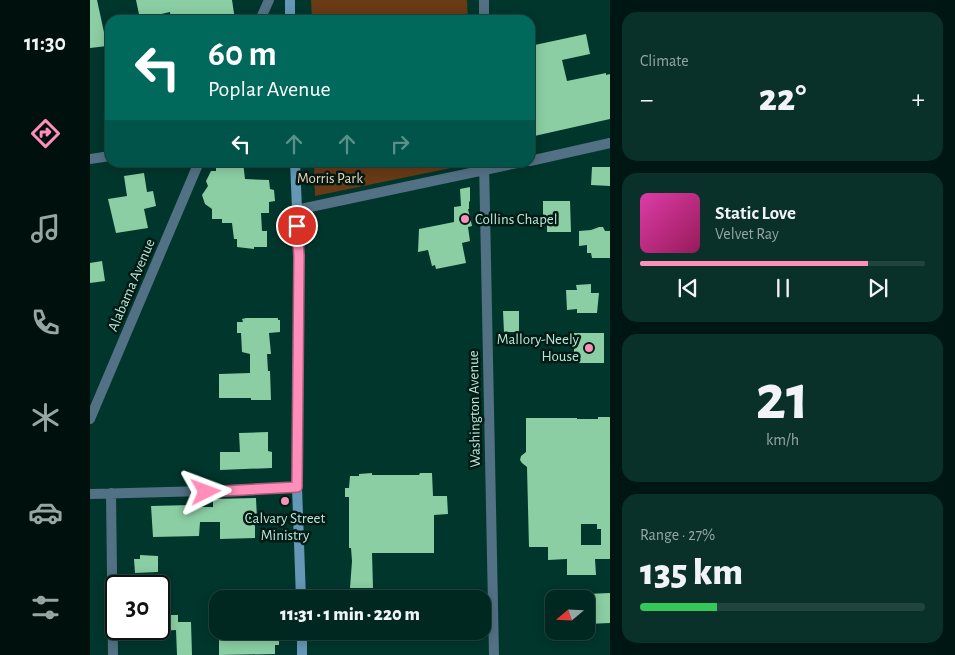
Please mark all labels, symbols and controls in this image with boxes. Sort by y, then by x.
text: 11:30 [24,32,66,54]
icon: left [125,35,190,100]
text: 60 m [208,37,277,72]
text: Climate [640,53,689,69]
text: Poplar Avenue [208,78,331,100]
text: 22° [759,80,806,118]
text: − [640,86,653,114]
text: + [912,86,925,114]
icon: directions [28,116,63,151]
icon: left [227,130,255,158]
icon: ahead [280,130,308,158]
icon: ahead [333,130,361,158]
icon: right [386,130,414,158]
park label: Morris Park [297,171,363,186]
text: Static Love [715,204,796,223]
pin [276,205,318,247]
icon: music [28,211,63,246]
icon: arrive [283,212,311,240]
place label: Collins Chapel [475,212,557,227]
marker: Collins Chapel [459,213,471,225]
text: Velvet Ray [715,226,779,242]
street label: Alabama Avenue [105,237,158,334]
icon: previous [674,274,702,302]
icon: pause [769,274,797,302]
icon: next [864,274,892,302]
icon: phone [28,305,63,340]
place label: Mallory-Neely House [497,332,580,364]
marker: Mallory-Neely House [583,342,595,354]
street label: Washington Avenue [466,350,483,468]
text: 21 [755,366,810,431]
icon: climate [28,400,63,435]
text: km/h [766,432,799,448]
position arrow [179,465,231,517]
icon: car [28,495,63,530]
marker: Calvary Street Ministry [279,495,291,507]
place label: Calvary Street Ministry [245,511,325,543]
text: Range · 27% [640,527,715,543]
text: 135 km [640,554,743,592]
speed limit sign: 30 [105,575,170,640]
icon: filters [28,590,63,625]
north arrow [545,590,595,640]
map controls [545,590,595,640]
text: 11:31 · 1 min · 220 m [280,605,420,624]

